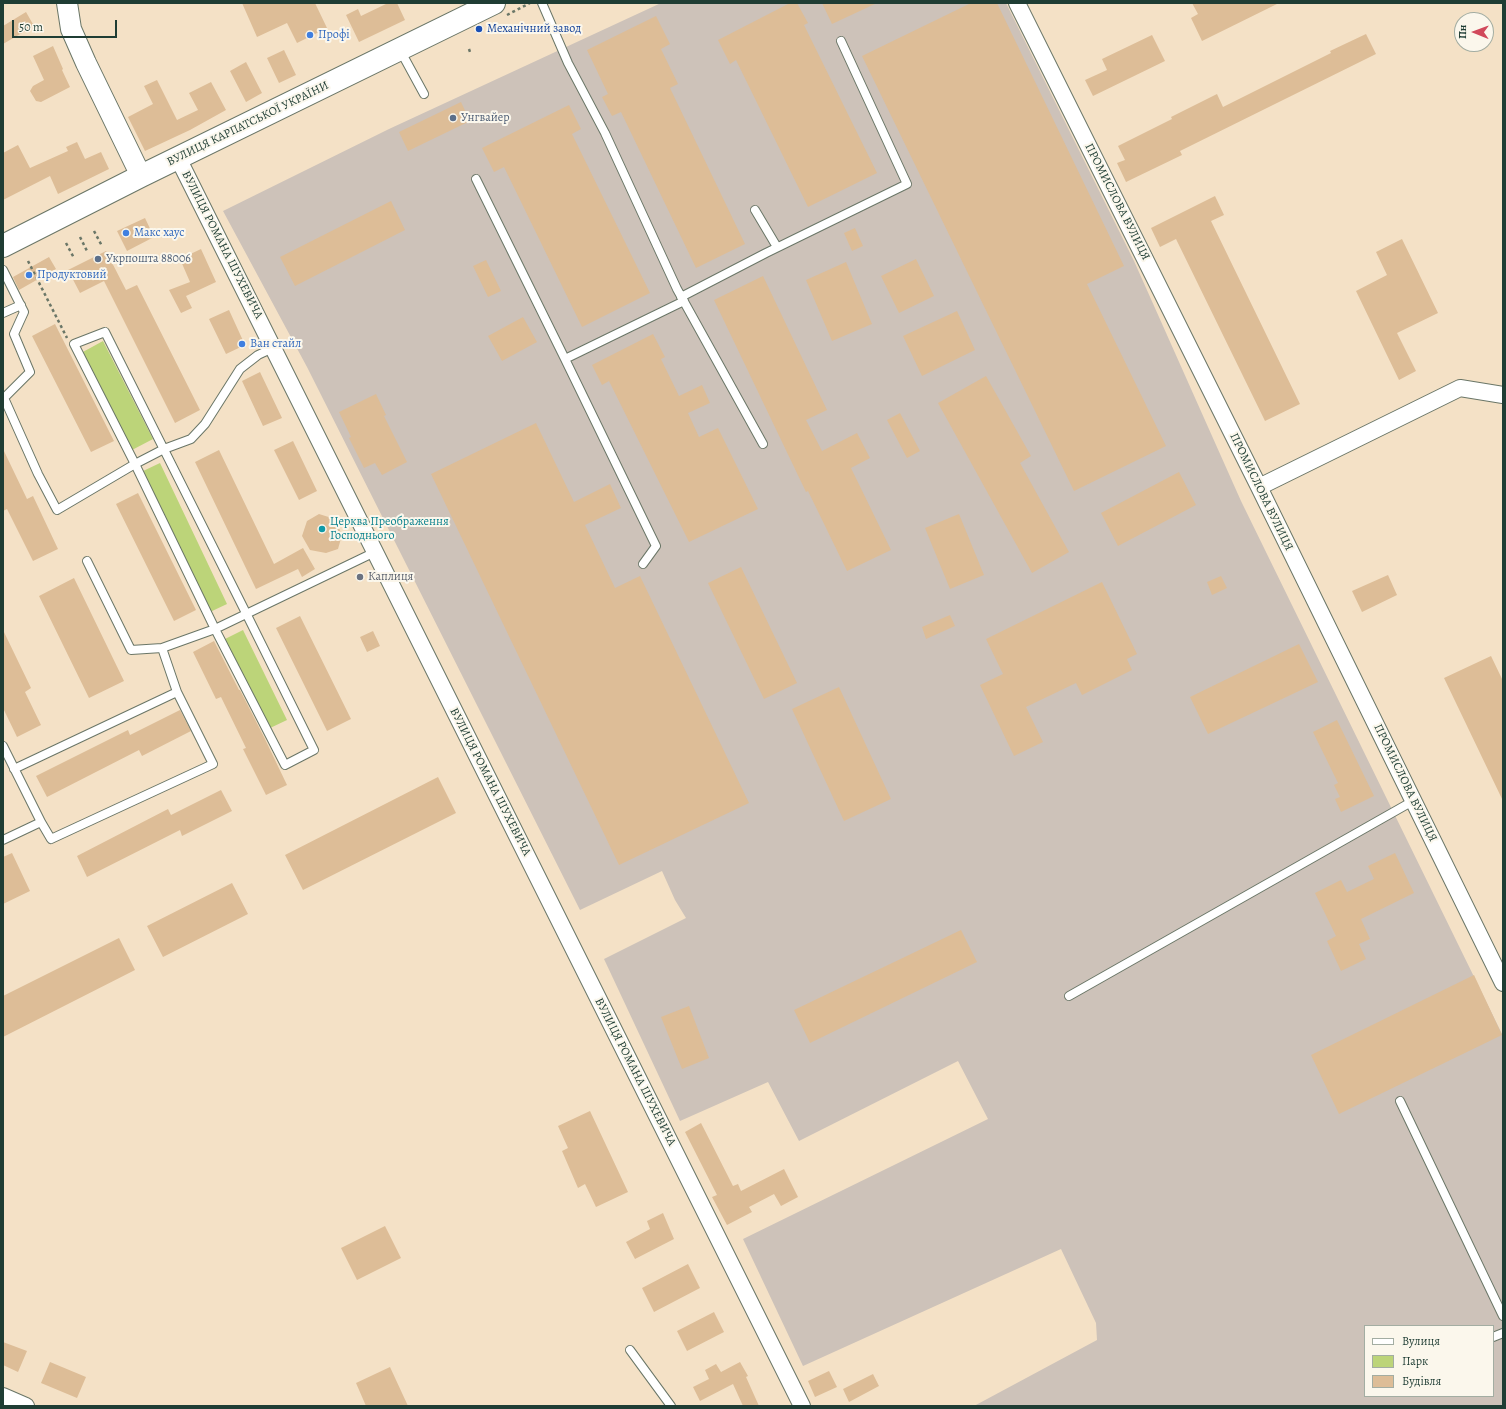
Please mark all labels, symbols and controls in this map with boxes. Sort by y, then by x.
scale bar [14,12,119,38]
north arrow [1454,12,1494,52]
text: 50 m [19,19,43,35]
place label: Механічний завод [487,22,581,36]
marker: Механічний завод [474,24,484,34]
text: Пн [1455,24,1470,39]
place label: Профі [318,28,350,42]
marker: Профі [305,30,315,40]
street label: ВУЛИЦЯ КАРПАТСЬКОЇ УКРАЇНИ [165,78,331,170]
place label: Унгвайер [461,111,509,125]
marker: Унгвайер [448,113,458,123]
street label: ПРОМИСЛОВА ВУЛИЦЯ [1081,141,1153,263]
street label: ВУЛИЦЯ РОМАНА ШУХЕВИЧА [178,169,266,321]
place label: Макс хаус [134,226,185,240]
marker: Макс хаус [121,228,131,238]
place label: Укрпошта 88006 [106,252,191,266]
marker: Укрпошта 88006 [93,254,103,264]
place label: Продуктовий [37,268,107,282]
marker: Продуктовий [24,270,34,280]
place label: Ван стайл [250,337,301,351]
marker: Ван стайл [237,339,247,349]
street label: ПРОМИСЛОВА ВУЛИЦЯ [1226,431,1296,553]
place label: Церква Преображення Господнього [330,515,449,543]
marker: Церква Преображення Господнього [317,524,327,534]
place label: Каплиця [368,570,413,584]
marker: Каплиця [355,572,365,582]
street label: ВУЛИЦЯ РОМАНА ШУХЕВИЧА [446,706,534,858]
street label: ПРОМИСЛОВА ВУЛИЦЯ [1370,722,1440,844]
street label: ВУЛИЦЯ РОМАНА ШУХЕВИЧА [591,996,679,1148]
legend [1364,1325,1494,1397]
text: Вулиця [1402,1333,1440,1349]
text: Парк [1402,1353,1428,1369]
text: Будівля [1402,1373,1441,1389]

